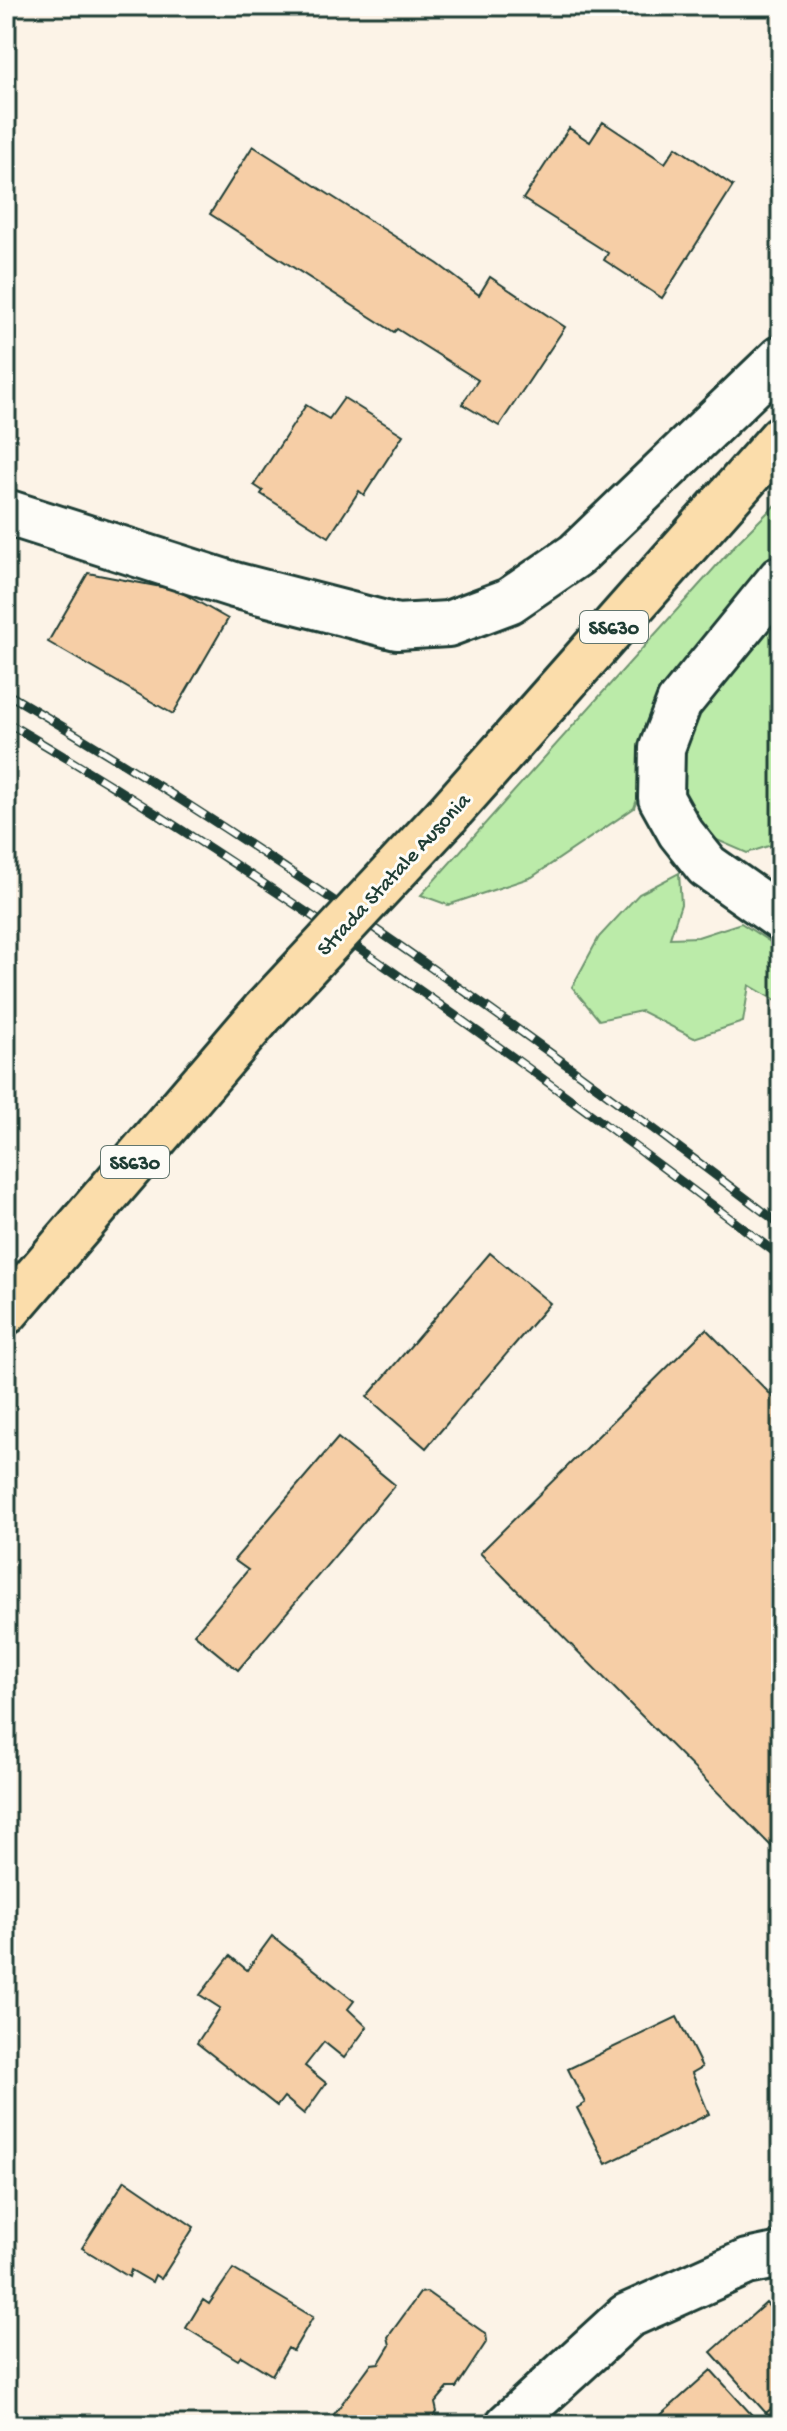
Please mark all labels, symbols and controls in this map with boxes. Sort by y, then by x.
road number: SS630 [580,611,648,643]
street label: Strada Statale Ausonia [313,788,478,963]
road number: SS630 [101,1146,169,1178]

